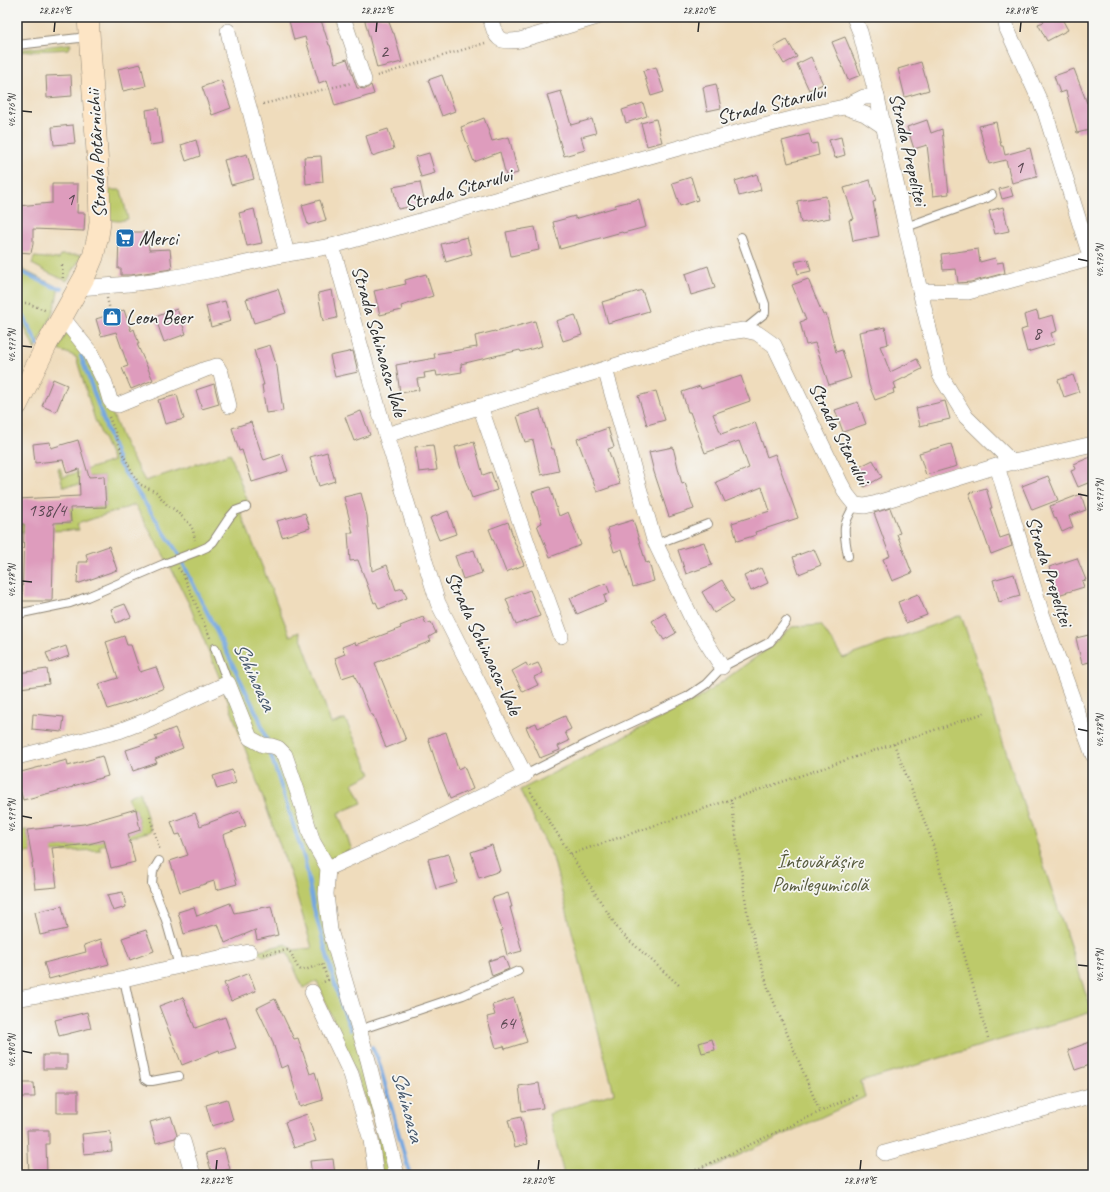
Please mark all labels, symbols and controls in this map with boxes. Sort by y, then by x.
text: 28.824°E [39,4,73,17]
text: 28.822°E [361,4,395,17]
text: 28.820°E [683,4,717,17]
text: 28.818°E [1005,4,1039,17]
house number: 2 [380,40,390,62]
street label: Strada Sitarului [714,78,830,130]
street label: Strada Potârnichii [81,87,112,219]
street label: Strada Prepeliței [883,91,934,210]
text: 46.976°N [5,92,18,128]
house number: 1 [1015,156,1024,178]
street label: Strada Sitarului [401,161,517,217]
house number: 1 [66,188,75,210]
place label: Merci [139,226,180,251]
supermarket icon: Merci [114,227,136,249]
text: 46.976°N [1093,242,1106,278]
street label: Strada Schinoasa-Vale [346,263,413,421]
place label: Leon Beer [126,305,194,330]
shop icon: Leon Beer [101,306,123,328]
house number: 8 [1033,322,1043,344]
text: 46.977°N [5,327,18,363]
street label: Strada Sitarului [803,378,877,491]
text: 46.977°N [1093,477,1106,513]
house number: 138/4 [28,499,68,521]
street label: Strada Prepeliței [1020,513,1080,632]
text: 46.978°N [5,562,18,598]
street label: Strada Schinoasa-Vale [439,567,528,720]
water label: Schinoasa [228,638,283,716]
text: 46.978°N [1093,712,1106,748]
text: 46.979°N [5,797,18,833]
park label: Întovărășire Pomilegumicolă [772,849,870,897]
text: 46.979°N [1093,947,1106,983]
house number: 64 [499,1012,517,1034]
text: 46.980°N [5,1032,18,1068]
water label: Schinoasa [386,1068,430,1146]
text: 28.822°E [200,1174,234,1187]
text: 28.820°E [522,1174,556,1187]
text: 28.818°E [844,1174,878,1187]

